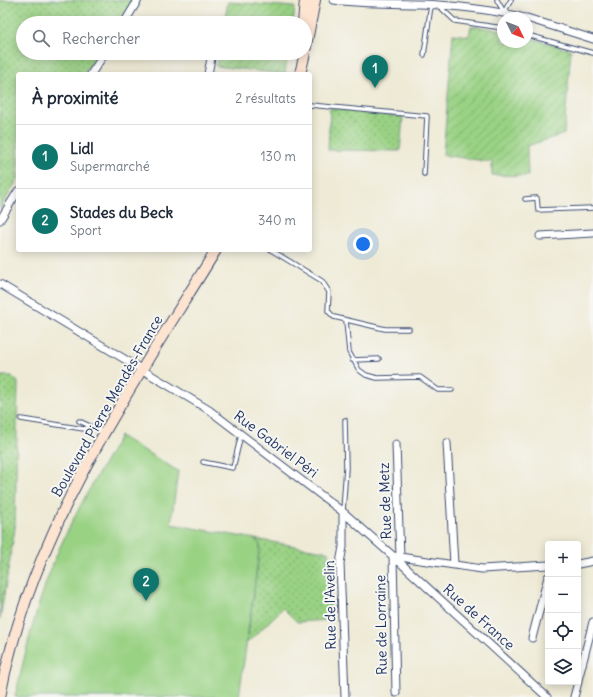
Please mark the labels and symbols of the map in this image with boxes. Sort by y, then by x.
north arrow [497,12,533,48]
pin: 1 [362,55,388,88]
your location [353,234,373,254]
street label: Boulevard Pierre Mendès-France [47,312,167,500]
street label: Rue Gabriel Péri [230,406,322,482]
street label: Rue de Metz [375,462,395,540]
street label: Rue de l'Avelin [320,560,340,650]
pin: 2 [133,568,159,601]
street label: Rue de Lorraine [371,575,391,675]
street label: Rue de France [439,580,519,654]

